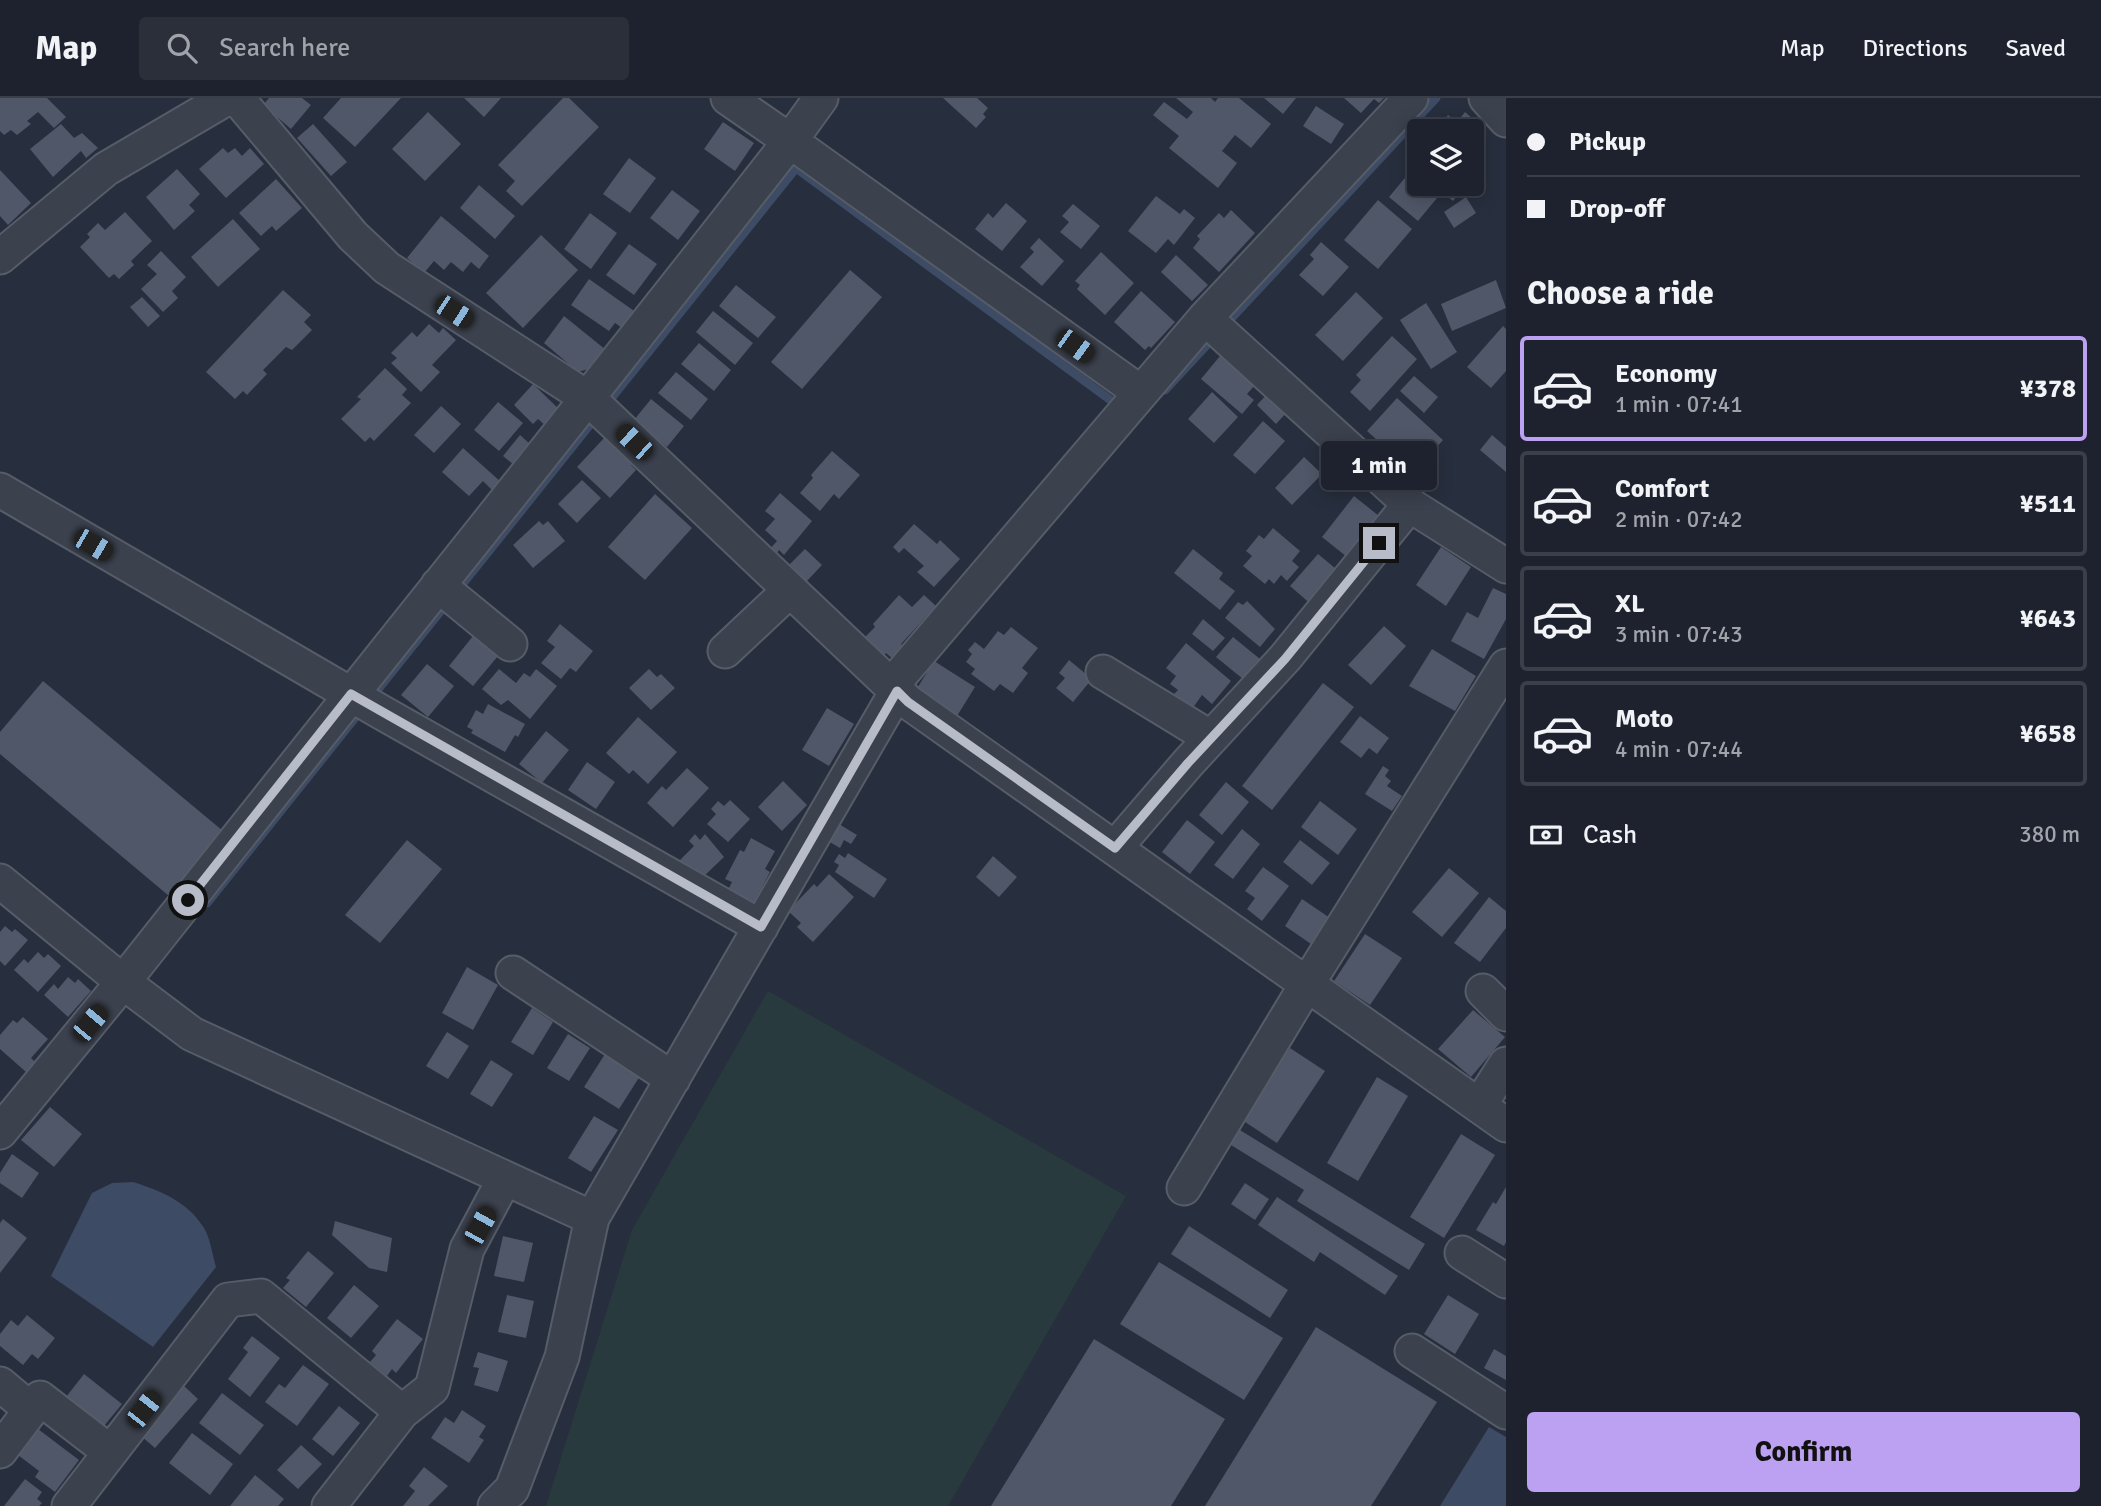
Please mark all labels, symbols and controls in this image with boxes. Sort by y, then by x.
search box [139,17,629,80]
text: Map [35,28,97,69]
icon: search [163,29,201,67]
text: Search here [219,32,350,64]
text: Map [1780,33,1825,63]
text: Directions [1863,33,1968,63]
text: Saved [2006,33,2066,63]
map controls [1407,119,1484,196]
button: layers [1407,119,1484,196]
text: Pickup [1569,126,1646,158]
text: Drop-off [1569,193,1665,225]
text: Choose a ride [1527,274,1714,313]
car [431,292,478,332]
car [1052,325,1099,367]
icon: car [1531,357,1594,420]
text: Economy [1615,358,1717,390]
text: ¥378 [2020,373,2076,405]
text: 1 min · 07:41 [1615,390,1743,419]
car [612,420,657,464]
callout: 1 min [1321,442,1437,490]
text: 1 min [1351,451,1407,480]
icon: car [1531,472,1594,535]
text: Comfort [1615,473,1709,505]
text: ¥511 [2020,488,2076,520]
text: 2 min · 07:42 [1615,505,1743,534]
car [70,525,117,565]
route end [1363,527,1395,559]
icon: car [1531,587,1594,650]
text: XL [1615,588,1645,620]
text: ¥643 [2020,603,2076,635]
text: 3 min · 07:43 [1615,620,1743,649]
icon: car [1531,702,1594,765]
text: Moto [1615,703,1673,735]
text: ¥658 [2020,718,2076,750]
text: 4 min · 07:44 [1615,735,1743,764]
icon: cash [1527,816,1565,854]
text: Cash [1583,819,1637,851]
text: 380 m [2019,820,2080,849]
route start [172,884,204,916]
car [69,1000,112,1046]
car [461,1203,500,1249]
car [123,1386,166,1432]
button: Confirm [1527,1412,2080,1492]

